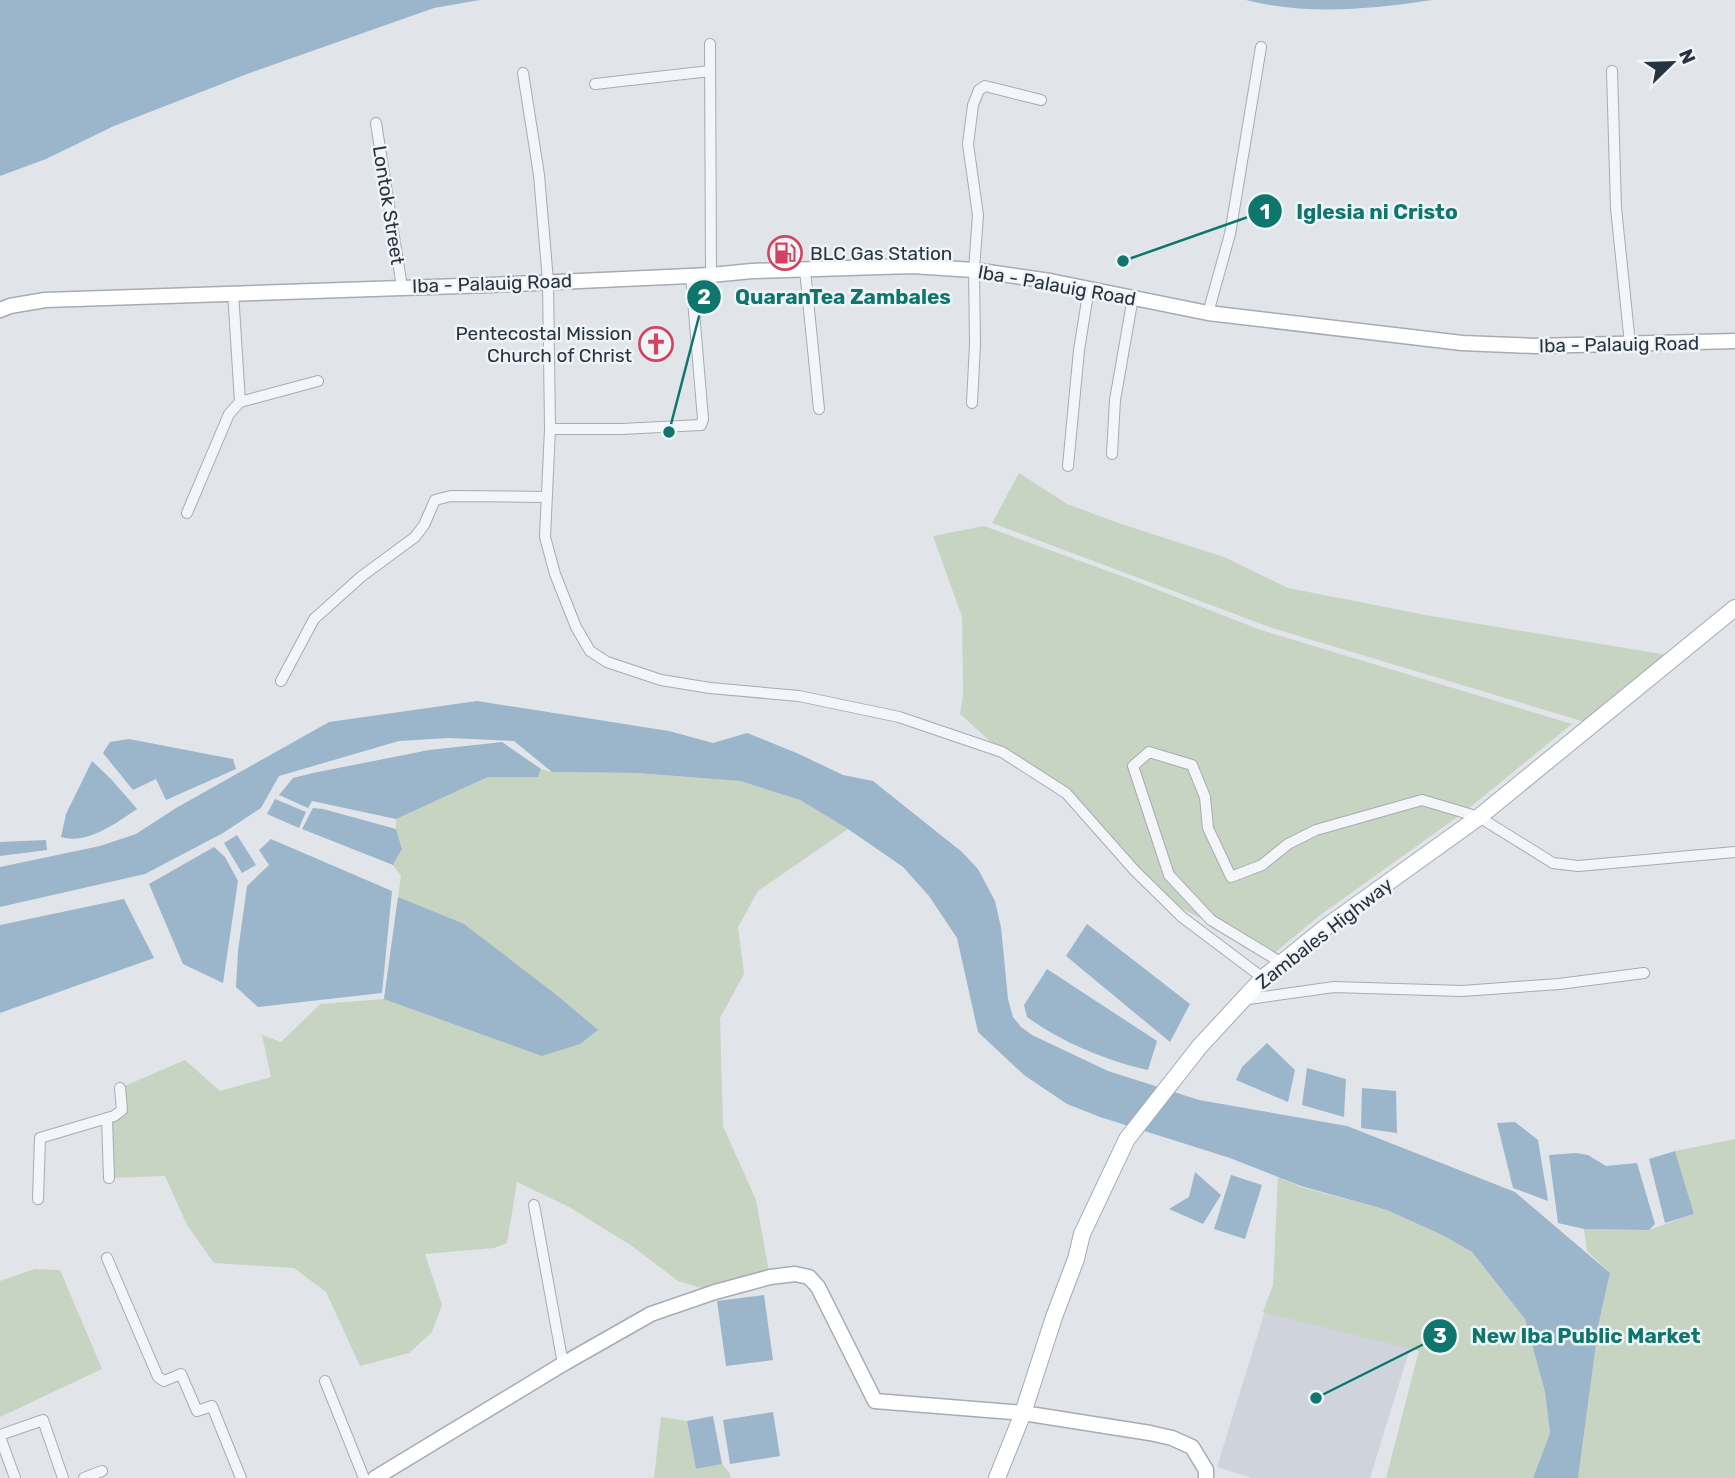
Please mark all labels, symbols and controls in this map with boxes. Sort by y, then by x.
north arrow [1637,28,1707,98]
text: N [1674,46,1700,67]
street label: Lontok Street [368,144,409,267]
callout: Iglesia ni Cristo [1247,190,1472,232]
text: 1 [1260,199,1270,224]
text: Iglesia ni Cristo [1296,199,1458,224]
fuel station icon: BLC Gas Station [766,234,804,272]
place label: BLC Gas Station [810,242,952,265]
street label: Iba - Palauig Road [976,260,1138,311]
street label: Iba - Palauig Road [412,269,572,298]
callout: QuaranTea Zambales [686,276,965,318]
text: 2 [697,284,711,309]
text: QuaranTea Zambales [735,284,951,309]
place label: Pentecostal Mission Church of Christ [456,322,633,367]
church icon: Pentecostal Mission Church of Christ [637,325,675,363]
street label: Iba - Palauig Road [1539,332,1699,357]
street label: Zambales Highway [1251,873,1397,994]
callout: New Iba Public Market [1423,1315,1715,1357]
text: 3 [1433,1323,1447,1348]
text: New Iba Public Market [1472,1323,1701,1348]

